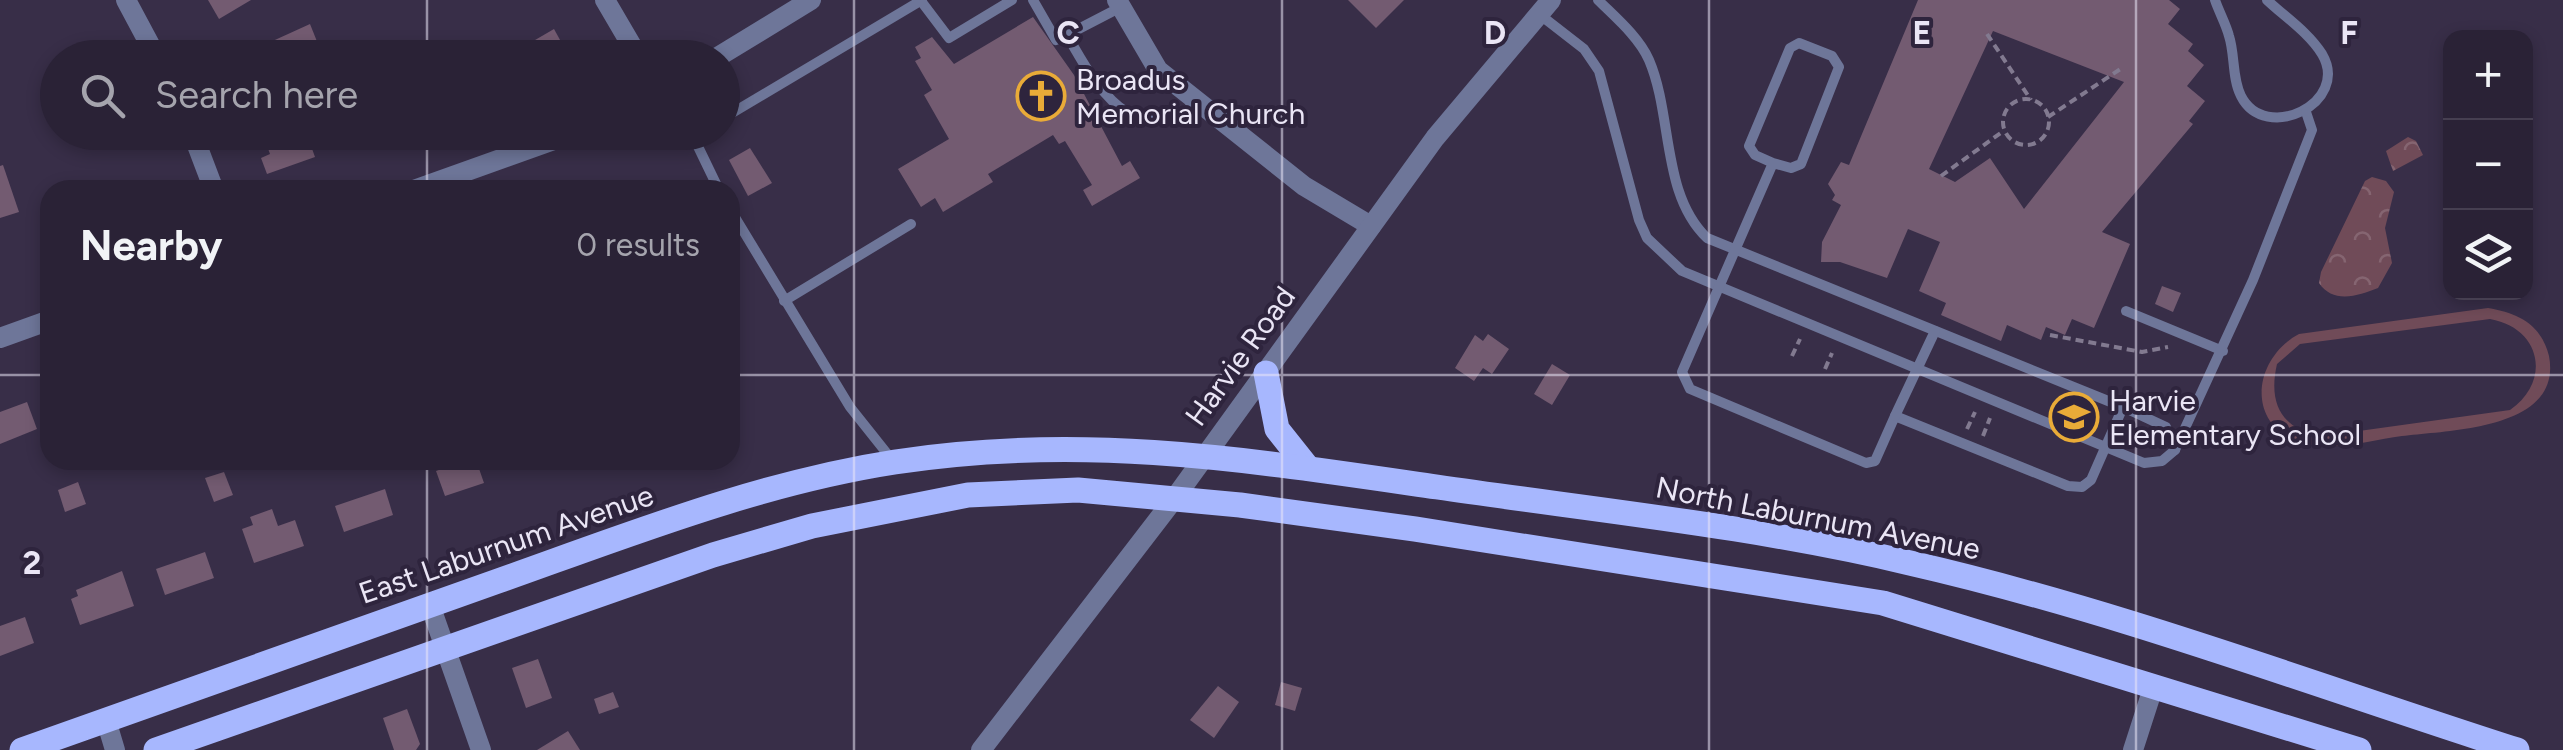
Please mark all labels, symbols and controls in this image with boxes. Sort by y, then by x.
text: C [1056,14,1080,52]
text: D [1484,14,1506,52]
text: E [1913,14,1931,52]
text: F [2340,14,2358,52]
map controls [2443,30,2533,300]
button: + [2443,30,2533,120]
search box [40,40,740,150]
place label: Broadus Memorial Church [1076,61,1305,132]
icon: search [75,68,130,123]
church icon: Broadus Memorial Church [1015,70,1067,122]
text: Search here [155,72,358,118]
button: − [2443,120,2533,210]
button: layers [2443,210,2533,300]
text: Nearby [80,220,222,271]
text: 0 results [576,226,700,264]
street label: Harvie Road [1177,279,1303,433]
place label: Harvie Elementary School [2109,382,2361,453]
school or university icon: Harvie Elementary School [2048,391,2100,443]
street label: North Laburnum Avenue [1653,468,1983,568]
street label: East Laburnum Avenue [354,476,658,612]
text: 2 [23,544,41,582]

